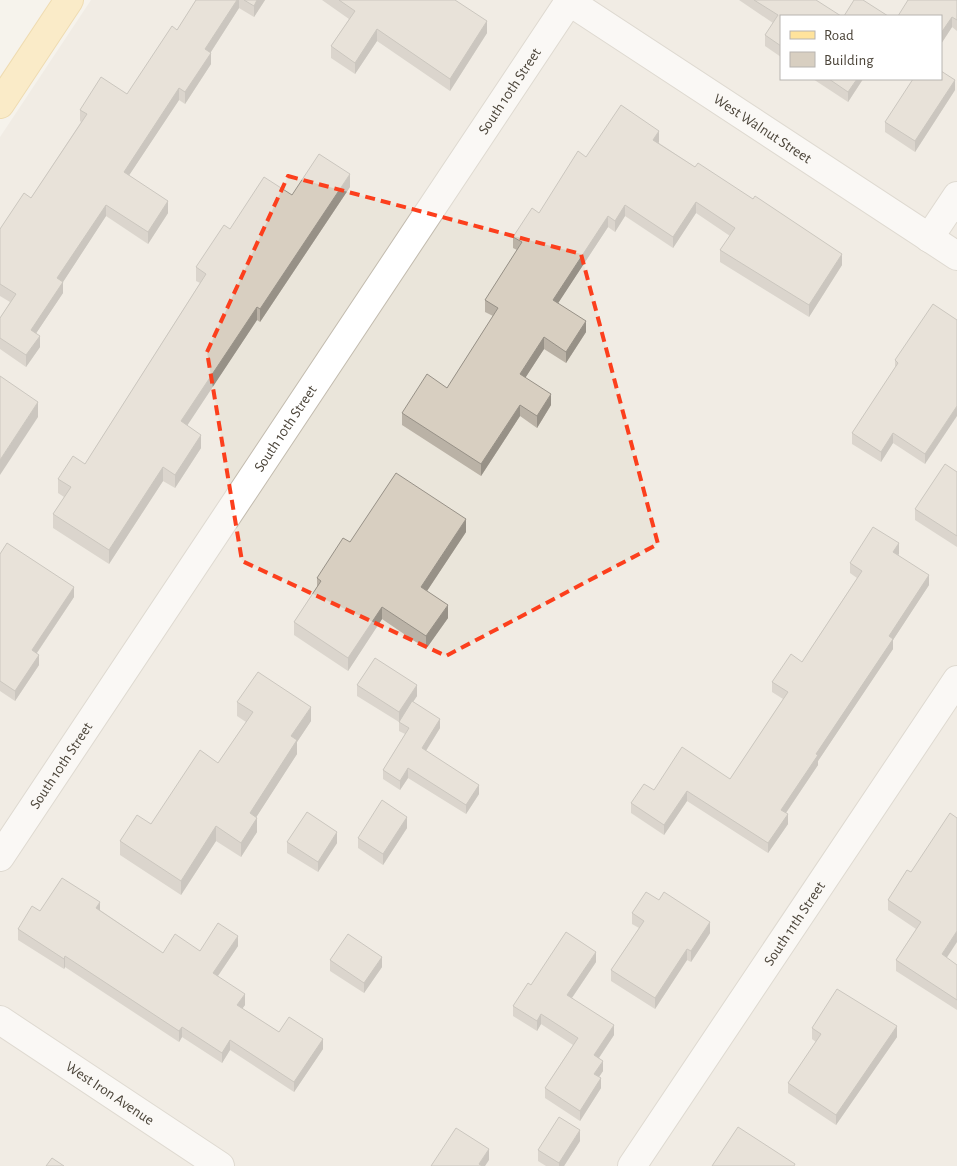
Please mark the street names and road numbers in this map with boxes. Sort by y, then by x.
street label: South 10th Street [476,45,544,137]
street label: West Walnut Street [711,91,814,166]
street label: South 10th Street [252,382,320,474]
street label: South 10th Street [27,720,96,812]
street label: South 11th Street [761,879,828,968]
street label: West Iron Avenue [63,1059,157,1128]

